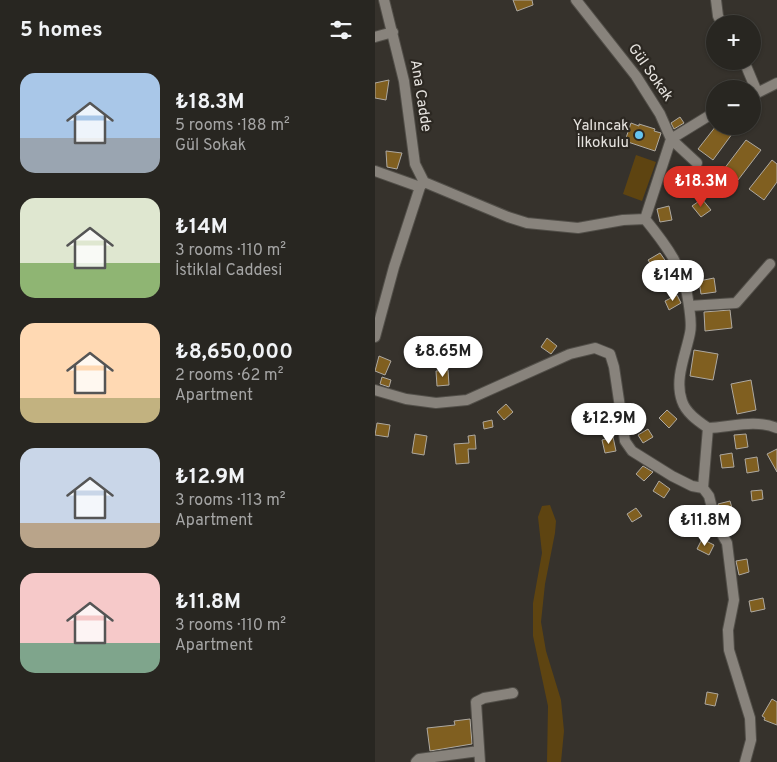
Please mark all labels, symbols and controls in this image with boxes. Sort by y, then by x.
map controls [706,15,761,135]
button: + [706,15,761,70]
icon: filters [327,16,355,44]
text: 5 homes [20,17,103,44]
street label: Gül Sokak [623,40,677,106]
street label: Ana Cadde [405,59,435,133]
button: − [706,80,761,135]
text: ₺18.3M [175,89,245,116]
icon: home [60,93,120,153]
text: 5 rooms · 188 m² [175,116,290,136]
place label: Yalıncak İlkokulu [573,117,629,153]
marker: Yalıncak İlkokulu [633,129,645,141]
text: Gül Sokak [175,136,246,156]
pin: ₺18.3M [660,166,742,208]
text: ₺18.3M [675,172,727,192]
text: ₺14M [175,214,228,241]
icon: home [60,218,120,278]
text: 3 rooms · 110 m² [175,241,286,261]
pin: ₺14M [643,260,703,302]
text: İstiklal Caddesi [175,261,282,281]
text: ₺14M [653,266,693,286]
pin: ₺8.65M [402,336,484,378]
text: ₺8,650,000 [175,339,293,366]
text: ₺8.65M [415,342,471,362]
icon: home [60,343,120,403]
text: 2 rooms · 62 m² [175,366,283,386]
text: Apartment [175,386,253,406]
pin: ₺12.9M [568,402,650,445]
text: ₺12.9M [582,409,636,429]
text: ₺12.9M [175,464,245,491]
icon: home [60,468,120,528]
text: 3 rooms · 113 m² [175,491,286,511]
pin: ₺11.8M [664,504,746,547]
text: Apartment [175,511,253,531]
text: ₺11.8M [680,511,730,531]
text: ₺11.8M [175,589,241,616]
icon: home [60,593,120,653]
text: 3 rooms · 110 m² [175,616,286,636]
text: Apartment [175,636,253,656]

